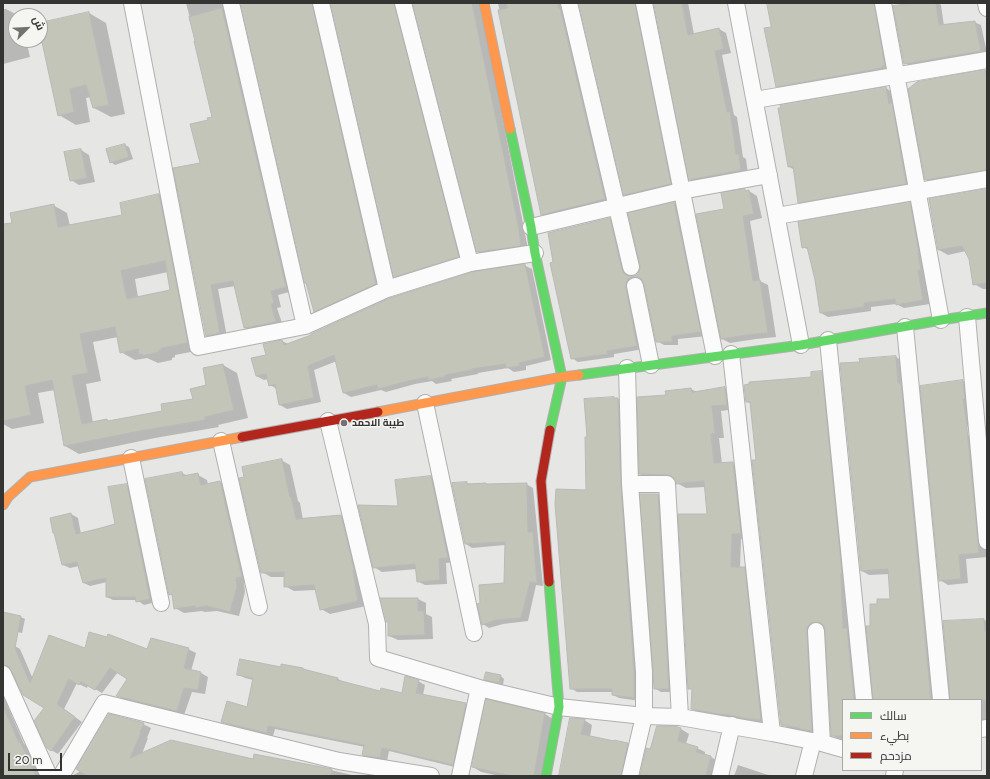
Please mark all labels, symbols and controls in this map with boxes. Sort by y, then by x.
north arrow [8,8,48,48]
text: ش [30,14,47,32]
place label: طيبة الاحمد [352,417,404,429]
marker: طيبة الاحمد [339,418,349,428]
legend [842,699,982,771]
text: سالك [880,709,907,723]
text: بطيء [880,729,909,743]
scale bar [10,745,64,771]
text: مزدحم [880,749,912,763]
text: 20 m [15,753,43,767]

